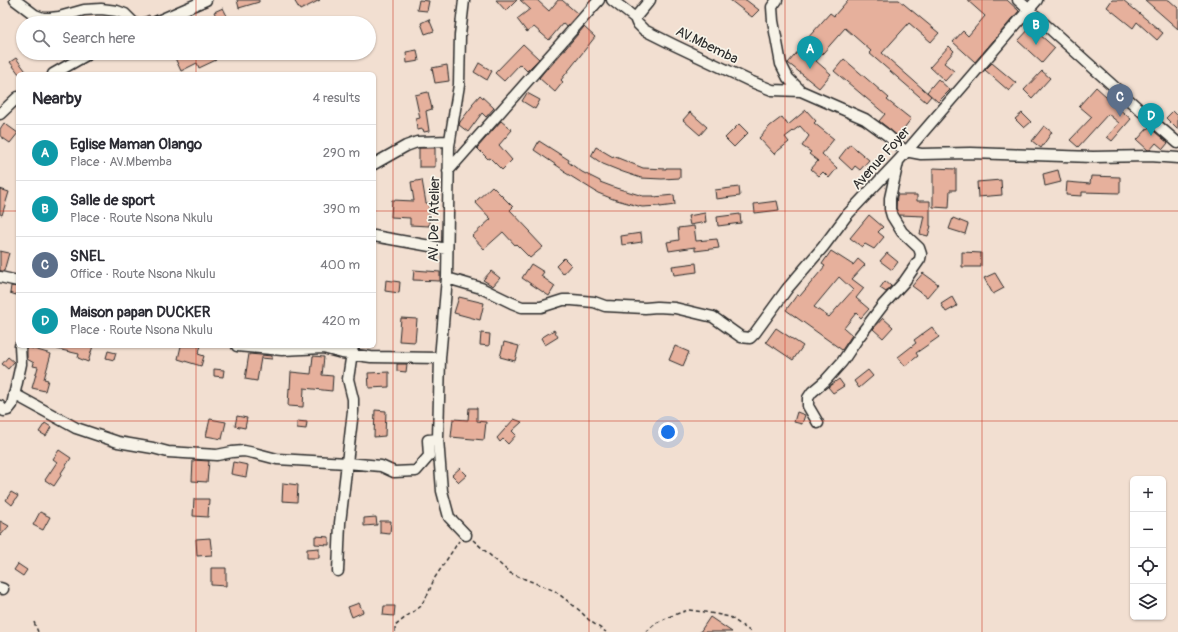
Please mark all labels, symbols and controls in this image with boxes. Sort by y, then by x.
pin: B [1023,12,1049,45]
search box [16,16,376,60]
street label: AV.Mbemba [673,23,741,67]
icon: search [30,27,52,49]
text: Search here [62,29,135,48]
pin: A [797,36,823,69]
pin: C [1107,84,1133,117]
text: Nearby [32,88,81,109]
text: 4 results [313,90,360,106]
pin: D [1138,103,1164,136]
street label: Avenue Foyer [848,123,914,193]
text: Eglise Maman Olango [70,135,202,154]
text: A [41,145,49,161]
text: 290 m [323,145,360,161]
text: Place · AV.Mbemba [70,154,172,170]
street label: AV. De l'Atelier [425,176,443,262]
text: Salle de sport [70,191,155,210]
text: B [41,201,49,217]
text: 390 m [323,201,360,217]
text: Place · Route Nsona Nkulu [70,210,213,226]
text: SNEL [70,247,105,266]
text: C [41,257,49,273]
text: 400 m [320,257,360,273]
text: Office · Route Nsona Nkulu [70,266,216,282]
text: Maison papan DUCKER [70,303,210,322]
text: D [41,313,49,329]
text: 420 m [322,313,360,329]
text: Place · Route Nsona Nkulu [70,322,213,338]
your location [658,422,678,442]
map controls [1130,476,1166,620]
button: + [1130,476,1166,512]
button: − [1130,512,1166,548]
button: locate [1130,548,1166,584]
button: layers [1130,584,1166,620]

